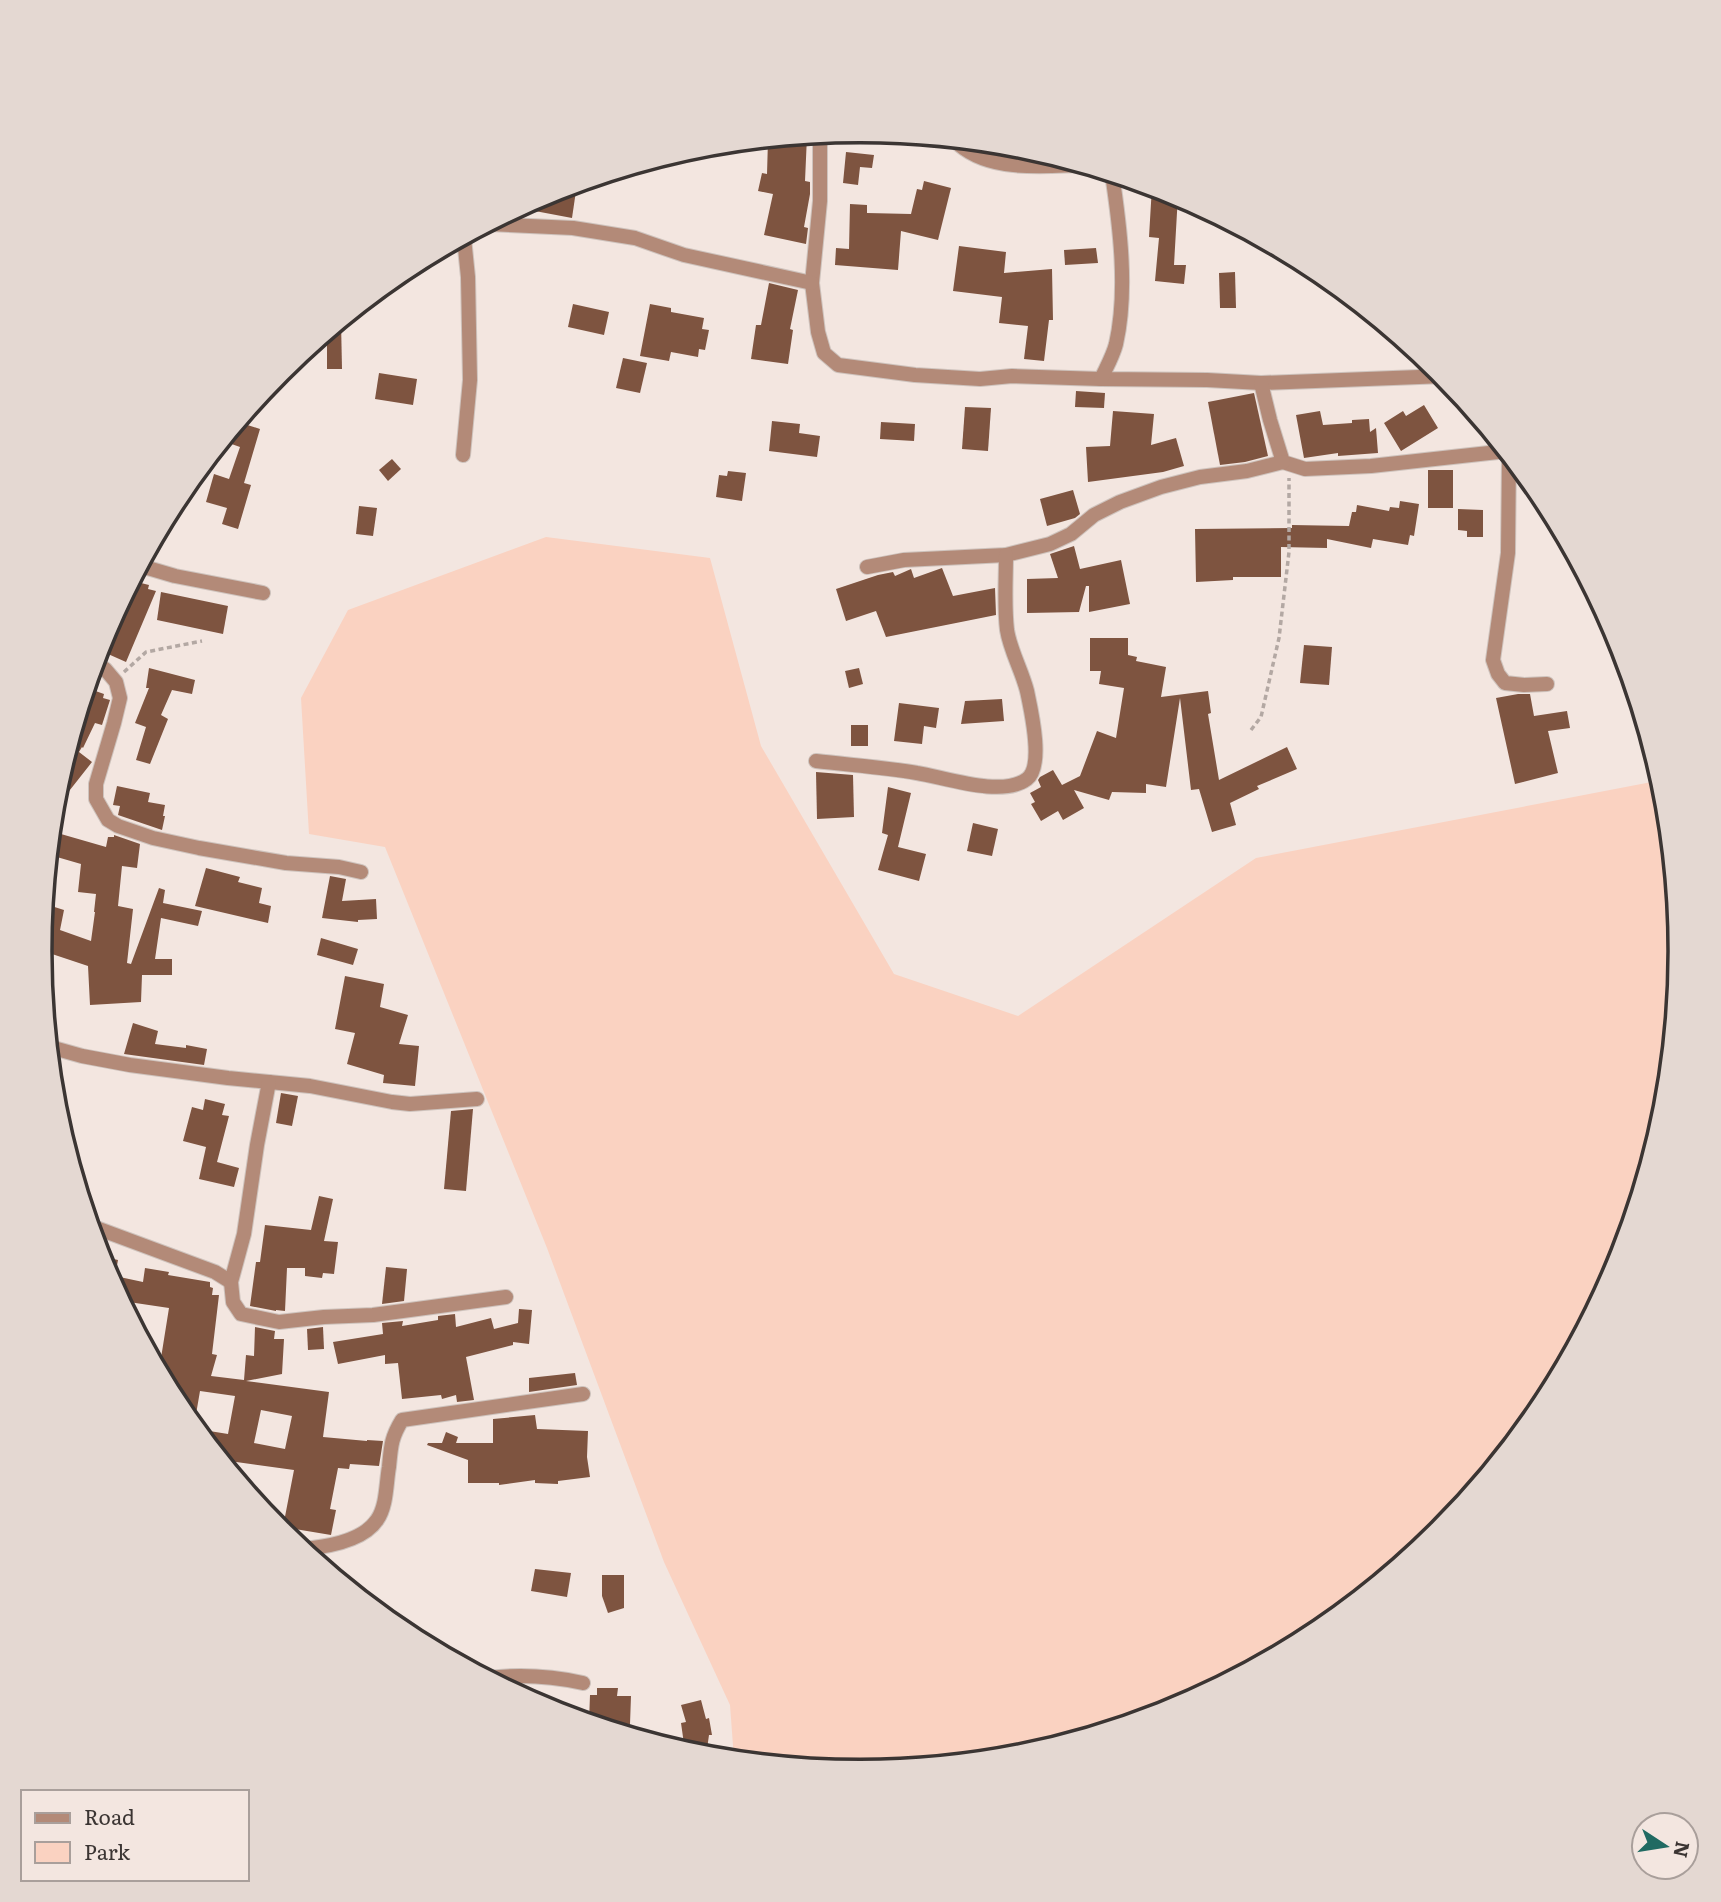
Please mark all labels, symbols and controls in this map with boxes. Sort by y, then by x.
legend [21,1790,248,1881]
text: Road [84,1800,135,1831]
north arrow [1630,1811,1700,1881]
text: Park [84,1835,130,1866]
text: N [1667,1839,1698,1861]

